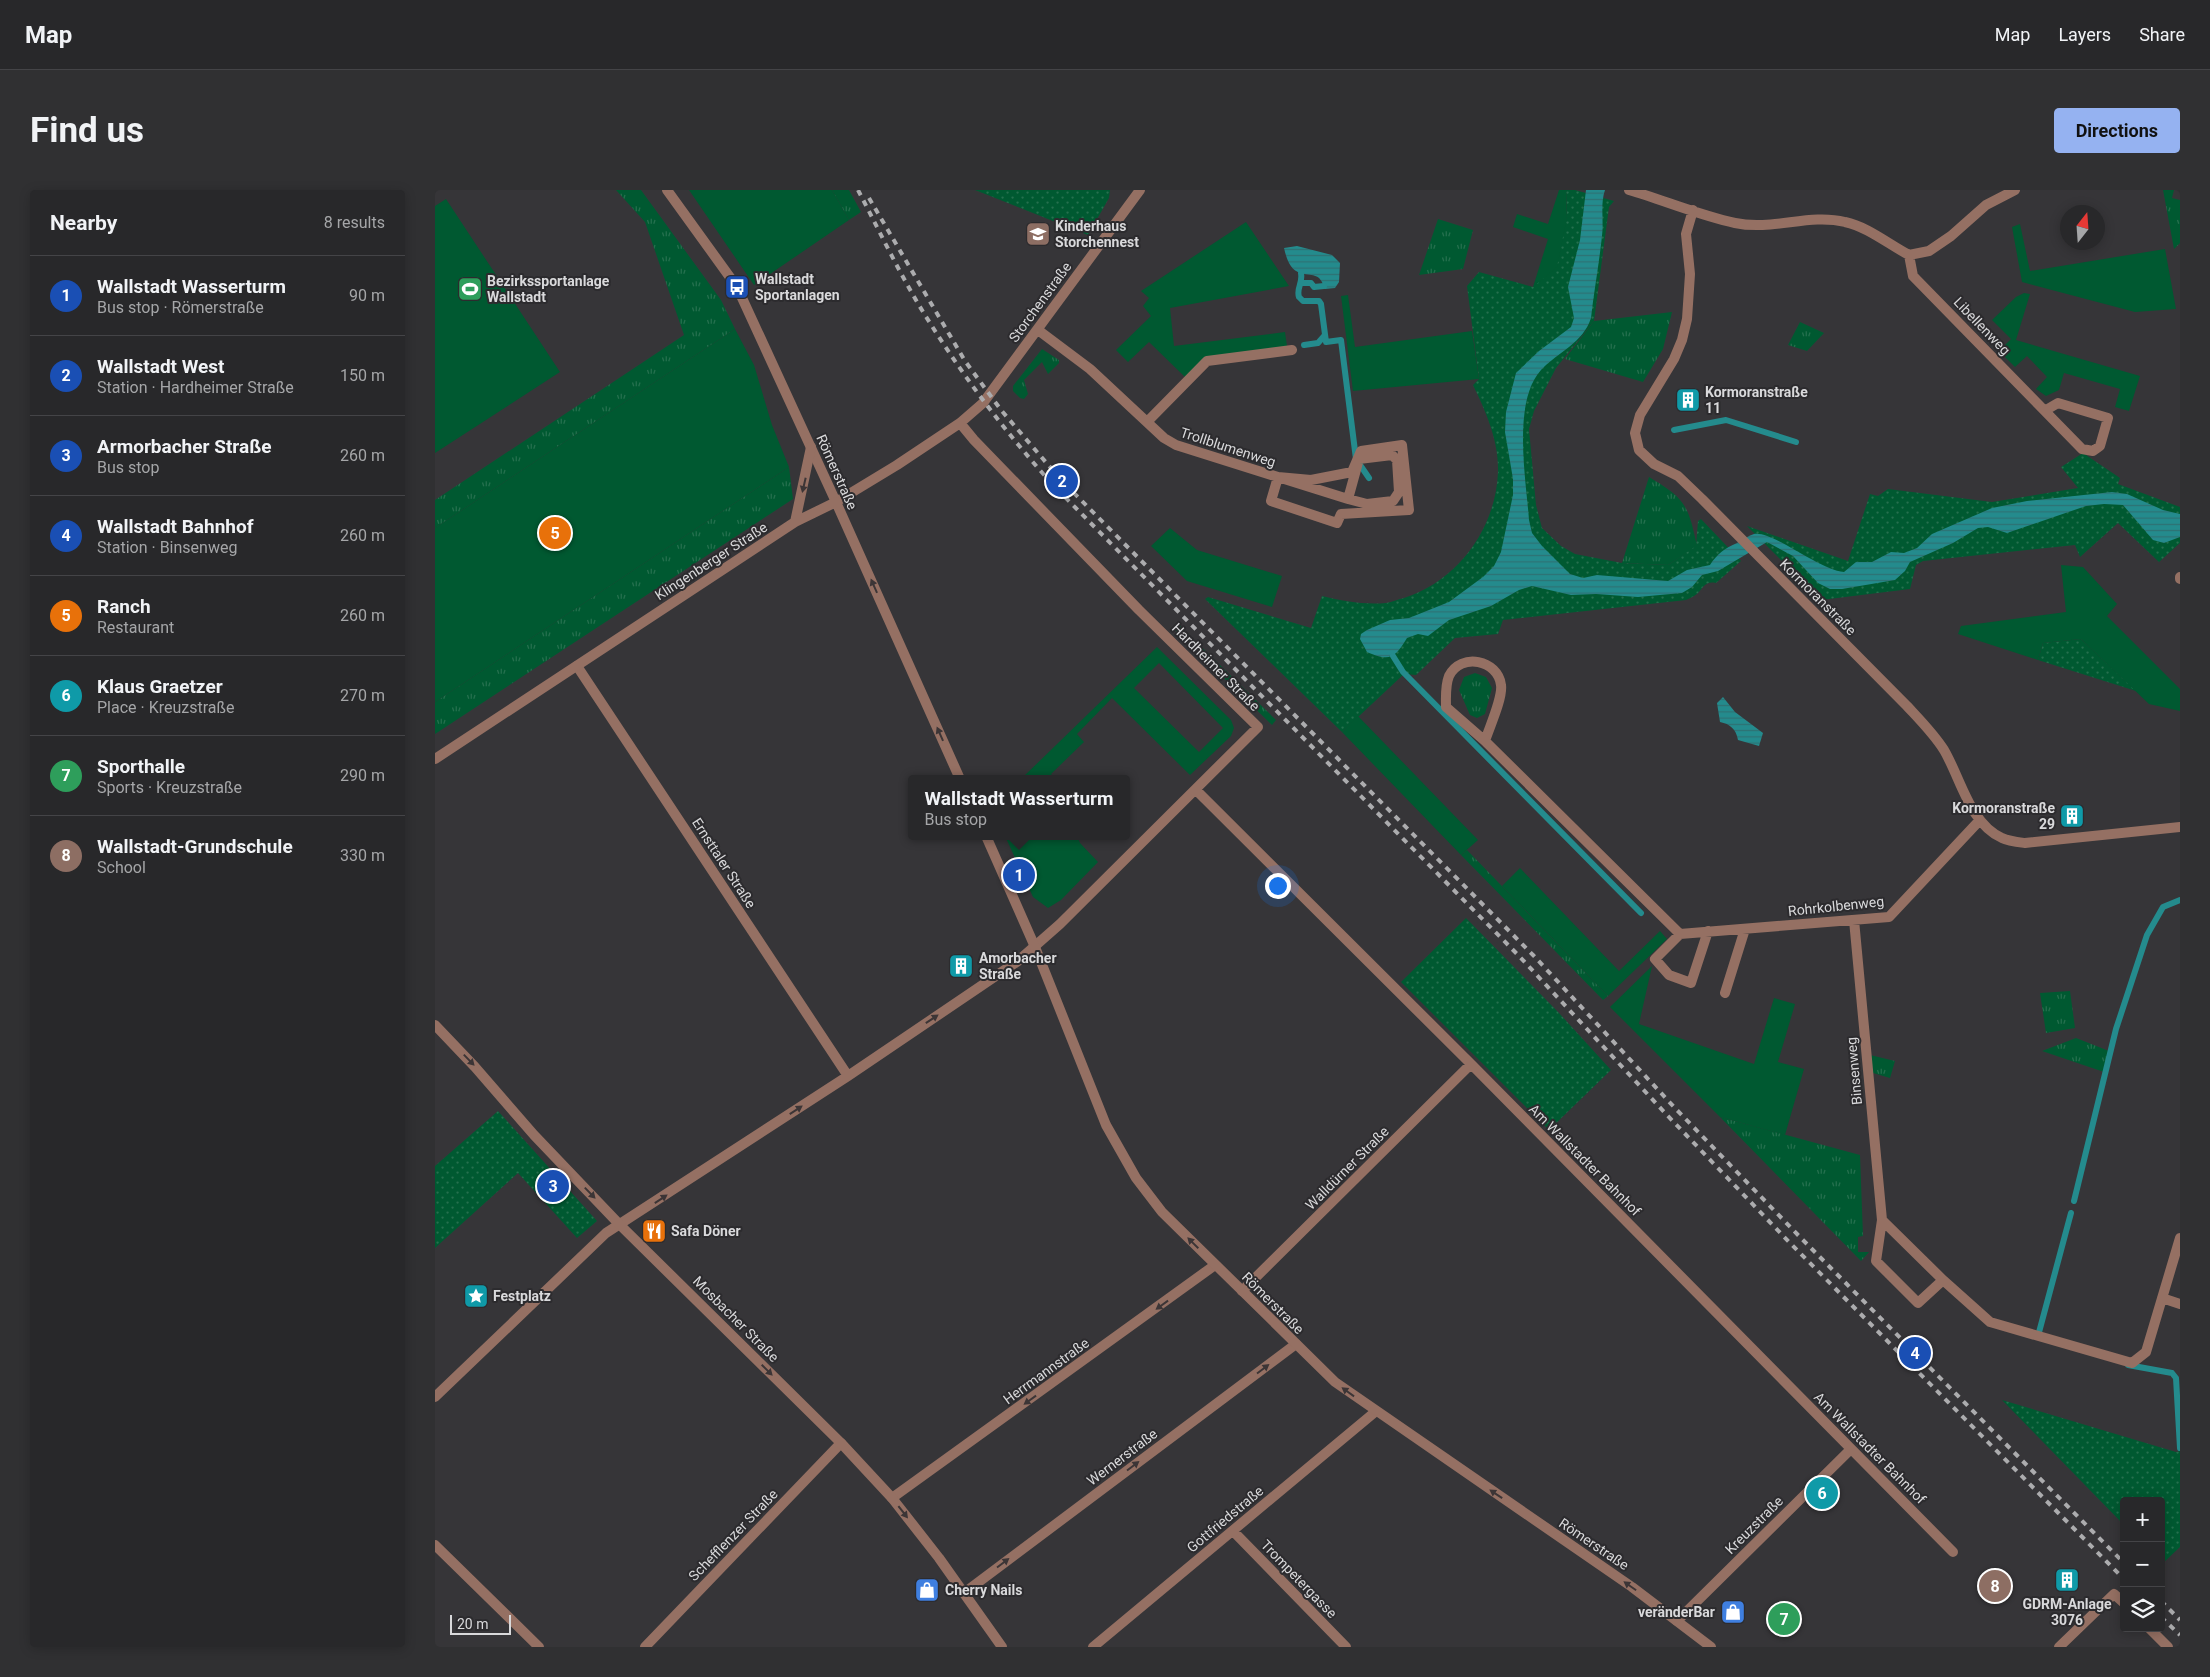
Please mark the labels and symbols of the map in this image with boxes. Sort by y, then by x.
north arrow [2060,205,2105,250]
place label: Kinderhaus Storchennest [1055,218,1139,250]
school or university icon: Kinderhaus Storchennest [1025,221,1051,247]
street label: Storchenstraße [1006,259,1074,345]
place label: Wallstadt Sportanlagen [755,271,840,303]
place label: Bezirkssportanlage Wallstadt [487,273,610,305]
bus stop icon: Wallstadt Sportanlagen [724,274,750,300]
sports icon: Bezirkssportanlage Wallstadt [457,276,483,302]
street label: Libellenweg [1951,294,2013,358]
place label: Kormoranstraße 11 [1705,384,1808,416]
building icon: Kormoranstraße 11 [1675,387,1701,413]
street label: Trollblumenweg [1178,424,1278,470]
street label: Römerstraße [813,432,861,512]
pin: 2 [1046,462,1078,500]
one-way arrow [800,477,808,492]
pin: 5 [539,514,571,552]
street label: Klingenberger Straße [652,519,770,603]
street label: Kormoranstraße [1777,556,1859,638]
one-way arrow [869,579,877,593]
street label: Hardheimer Straße [1169,620,1263,714]
one-way arrow [936,727,944,741]
place label: Kormoranstraße 29 [1952,800,2055,832]
building icon: Kormoranstraße 29 [2059,803,2085,829]
street label: Ernsttaler Straße [689,815,759,911]
pin: 1 [1003,856,1035,894]
your location [1265,873,1291,899]
street label: Rohrkolbenweg [1787,893,1885,919]
place label: Amorbacher Straße [979,950,1057,982]
building icon: Amorbacher Straße [948,953,974,979]
one-way arrow [925,1014,938,1024]
street label: Binsenweg [1843,1036,1865,1106]
one-way arrow [463,1054,475,1066]
street label: Am Wallstadter Bahnhof [1526,1101,1644,1219]
one-way arrow [790,1105,803,1114]
street label: Walldürner Straße [1302,1123,1392,1213]
pin: 3 [537,1167,569,1205]
one-way arrow [584,1187,596,1199]
one-way arrow [654,1194,667,1204]
restaurant icon: Safa Döner [641,1218,667,1244]
place label: Safa Döner [671,1223,741,1239]
one-way arrow [1187,1237,1199,1249]
street label: Römerstraße [1239,1269,1307,1337]
street label: Mosbacher Straße [690,1273,782,1365]
place icon: Festplatz [463,1283,489,1309]
place label: Festplatz [493,1288,551,1304]
one-way arrow [1155,1300,1169,1310]
pin: 4 [1899,1334,1931,1372]
street label: Herrmannstraße [1000,1335,1092,1407]
one-way arrow [761,1363,773,1375]
one-way arrow [1256,1363,1269,1374]
one-way arrow [1341,1387,1355,1397]
street label: Am Wallstadter Bahnhof [1811,1389,1929,1507]
one-way arrow [1023,1395,1037,1405]
street label: Wernerstraße [1084,1425,1160,1489]
one-way arrow [1126,1461,1140,1471]
pin: 6 [1806,1474,1838,1512]
street label: Gottfriedstraße [1184,1482,1266,1556]
street label: Schefflenzer Straße [685,1486,781,1584]
one-way arrow [1489,1489,1503,1499]
street label: Kreuzstraße [1722,1493,1786,1557]
one-way arrow [898,1506,909,1519]
street label: Römerstraße [1556,1515,1632,1573]
street label: Trompetergasse [1258,1537,1340,1621]
one-way arrow [996,1558,1009,1569]
pin: 8 [1979,1567,2011,1605]
building icon: GDRM-Anlage 3076 [2054,1567,2080,1593]
shop icon: Cherry Nails [914,1577,940,1603]
one-way arrow [1624,1580,1637,1591]
place label: Cherry Nails [945,1582,1022,1598]
place label: GDRM-Anlage 3076 [2022,1596,2112,1628]
shop icon: veränderBar [1720,1599,1746,1625]
pin: 7 [1768,1600,1800,1638]
place label: veränderBar [1638,1604,1715,1620]
scale bar [450,1612,511,1635]

